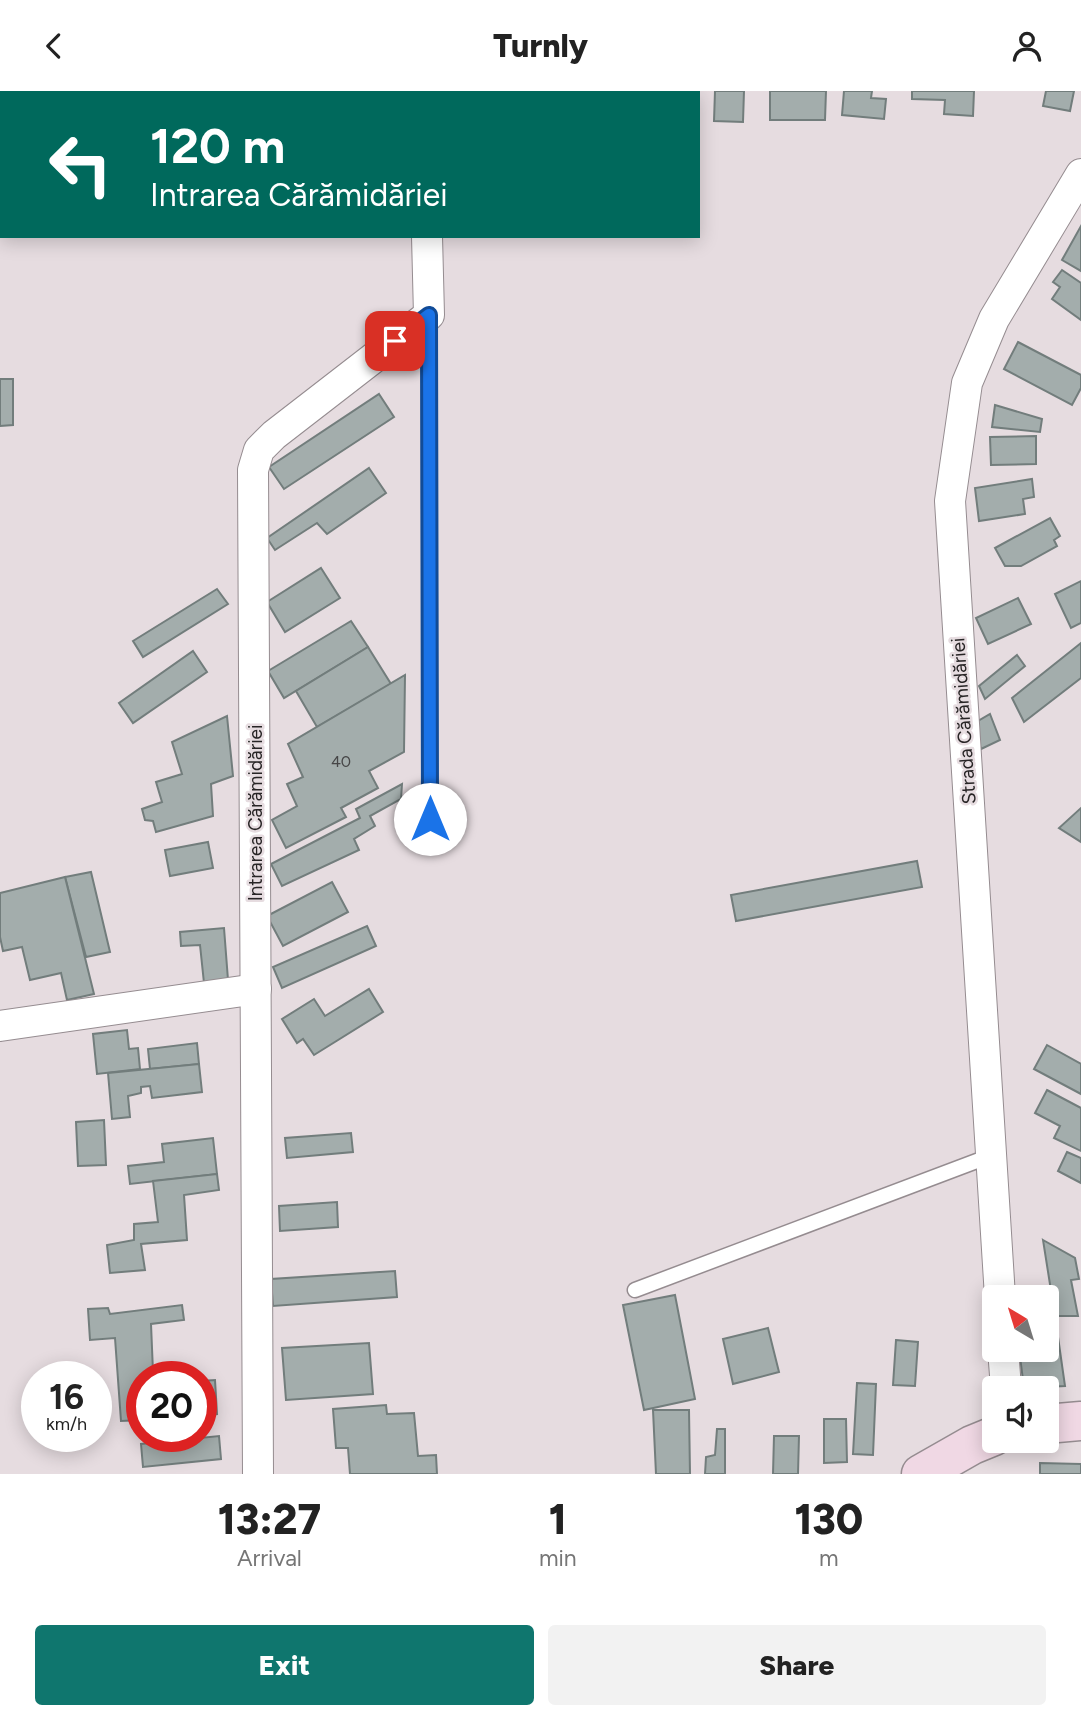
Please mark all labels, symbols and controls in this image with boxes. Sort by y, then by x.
icon: back [35,27,73,65]
text: Turnly [493,27,588,65]
icon: person [1008,27,1046,65]
text: 120 m [150,116,285,175]
icon: left [35,119,126,210]
text: Intrarea Cărămidăriei [150,176,448,214]
pin [365,311,425,371]
icon: arrive [376,322,414,360]
street label: Strada Cărămidăriei [946,637,981,805]
street label: Intrarea Cărămidăriei [244,725,267,901]
house number: 40 [331,752,351,771]
position arrow [393,782,467,856]
north arrow [982,1285,1059,1361]
map controls [982,1285,1059,1453]
speed limit sign: 20 [126,1361,217,1452]
text: 16 [49,1376,84,1418]
button: sound [982,1376,1059,1453]
text: km/h [46,1413,87,1435]
text: 13:27 [218,1494,321,1545]
text: 1 [549,1494,567,1545]
text: 130 [794,1494,863,1545]
text: Arrival [237,1544,302,1572]
text: min [539,1544,577,1572]
text: m [819,1544,839,1572]
button: Exit [35,1625,534,1705]
button: Share [548,1625,1046,1705]

